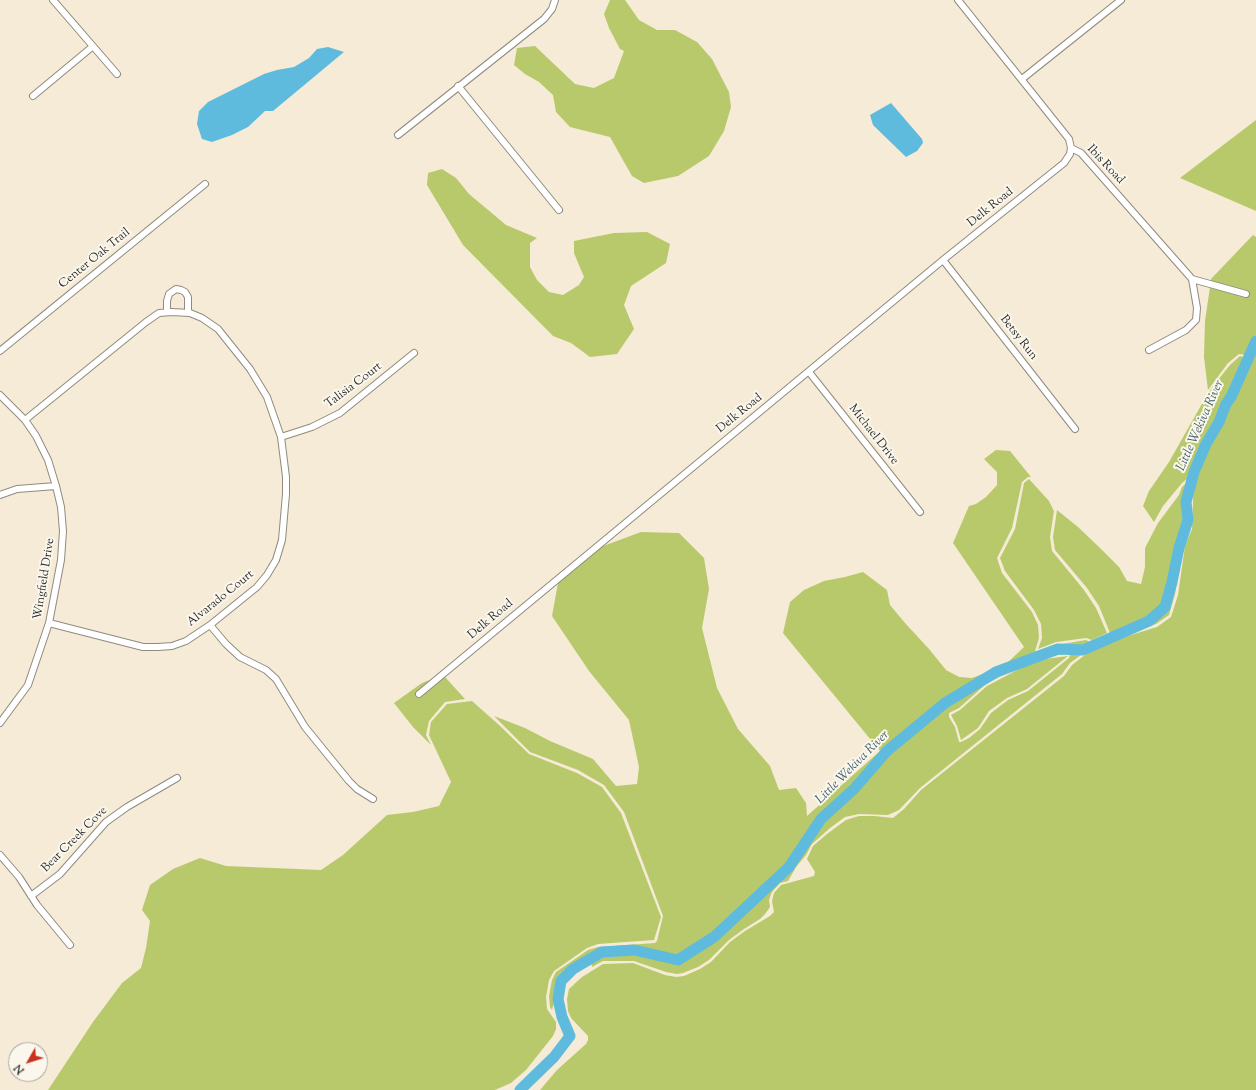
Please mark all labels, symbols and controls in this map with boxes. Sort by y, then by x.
street label: Ibis Road [1083,142,1127,188]
street label: Delk Road [965,185,1017,231]
street label: Center Oak Trail [56,226,134,292]
street label: Betsy Run [996,313,1040,363]
street label: Talisia Court [323,360,385,412]
water label: Little Wekiva River [1174,378,1228,474]
street label: Delk Road [714,391,766,437]
street label: Michael Drive [845,402,901,468]
street label: Wingfield Drive [31,537,59,621]
street label: Alvarado Court [185,568,257,630]
street label: Delk Road [465,597,517,643]
water label: Little Wekiva River [813,728,893,808]
street label: Bear Creek Cove [39,804,111,876]
north arrow [8,1042,48,1082]
text: N [10,1060,28,1077]

